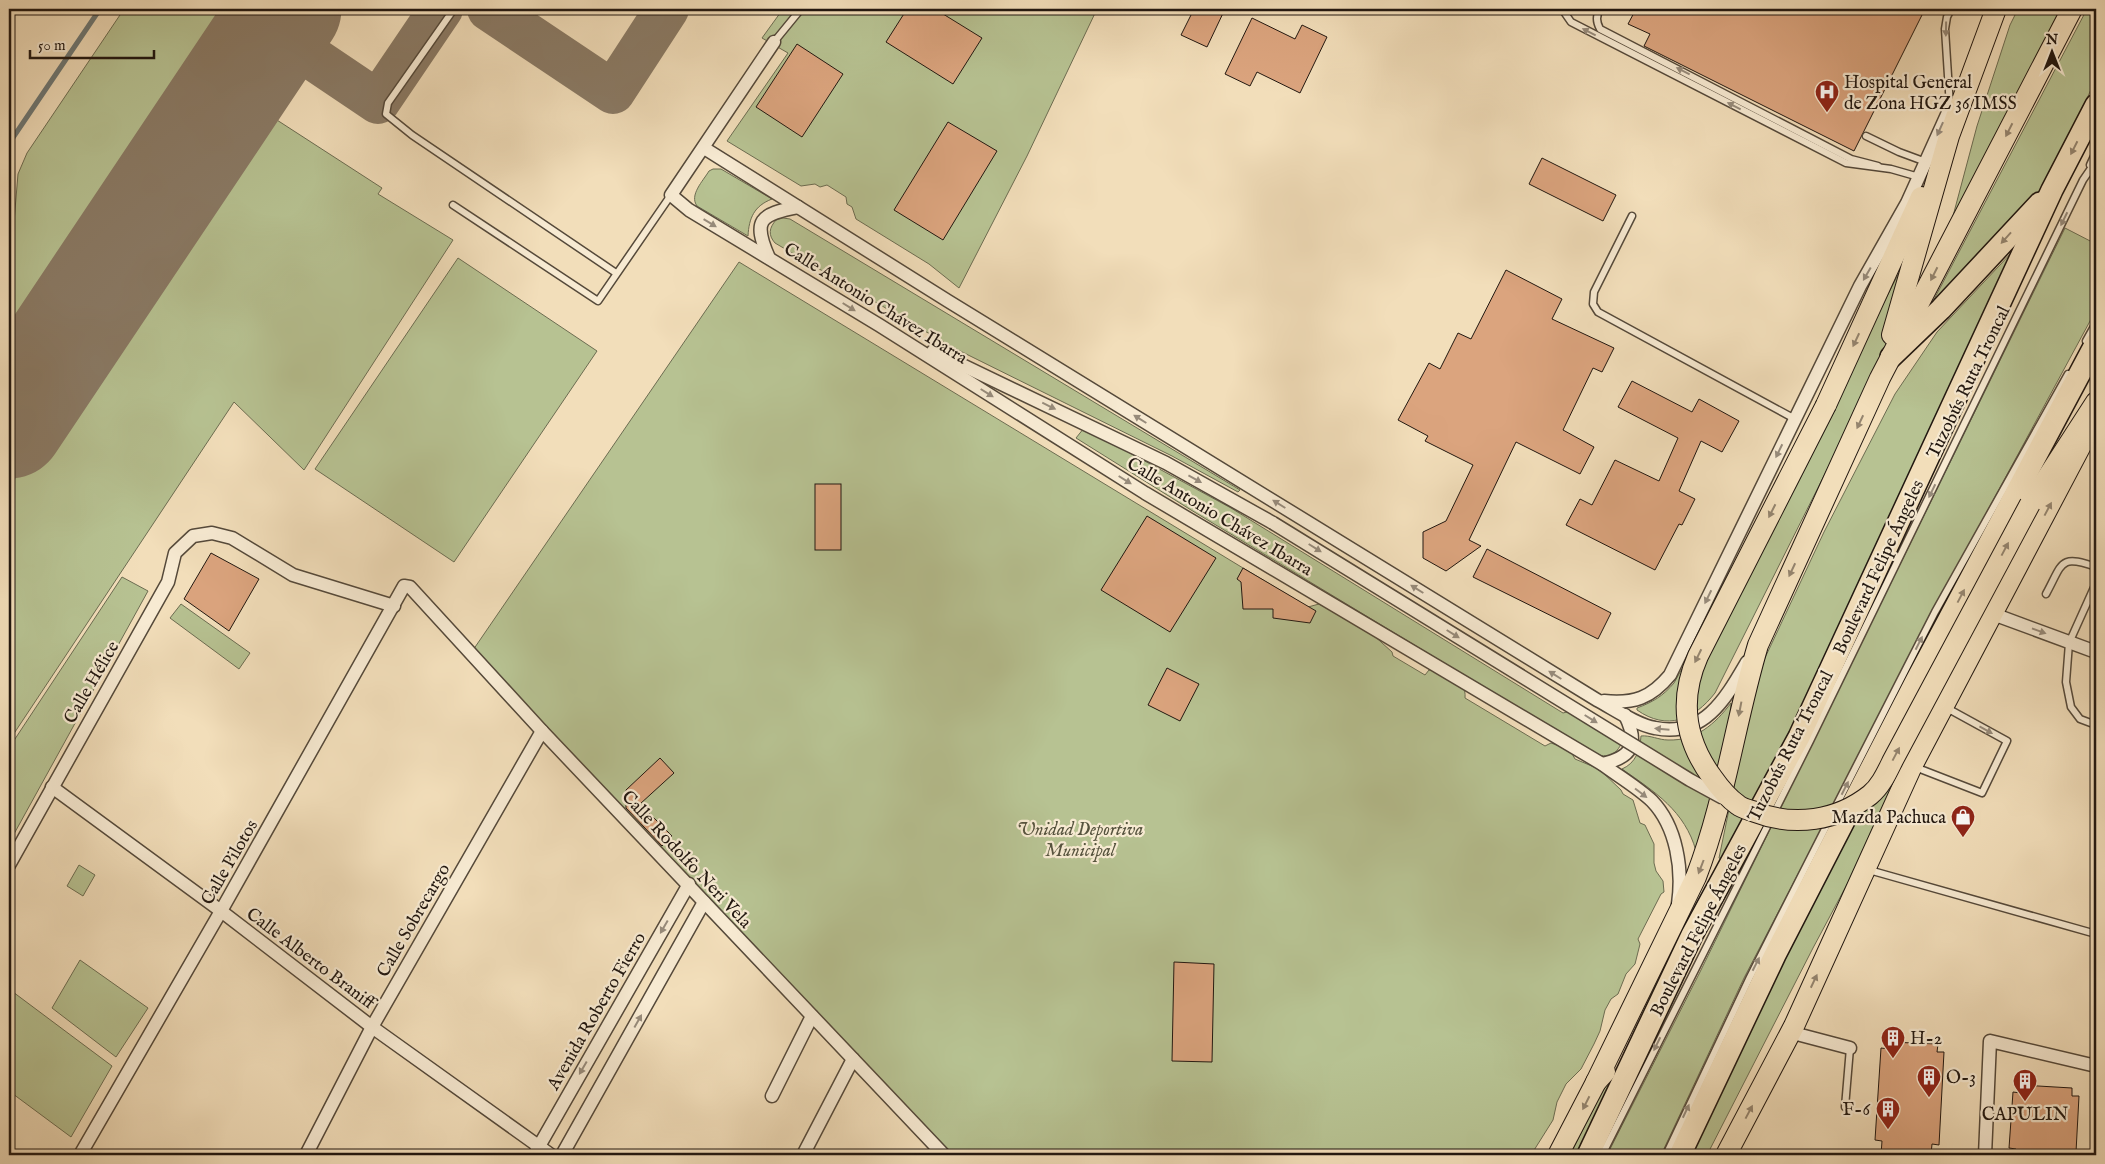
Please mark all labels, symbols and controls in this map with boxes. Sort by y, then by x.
one-way arrow [1942,21,1950,37]
scale bar [30,28,154,60]
one-way arrow [1582,28,1597,36]
north arrow [2028,28,2078,78]
text: N [2045,31,2058,49]
text: 50 m [38,36,66,55]
one-way arrow [1676,67,1690,76]
place label: Hospital General de Zona HGZ 36 IMSS [1844,72,2017,116]
hospital icon: Hospital General de Zona HGZ 36 IMSS [1814,79,1840,113]
one-way arrow [1727,102,1741,110]
one-way arrow [1936,122,1944,136]
one-way arrow [2005,122,2013,137]
one-way arrow [2070,141,2078,155]
one-way arrow [2060,212,2068,226]
one-way arrow [704,218,717,227]
one-way arrow [2000,232,2012,244]
street label: Calle Antonio Chávez Ibarra [779,238,972,370]
one-way arrow [1863,267,1871,281]
one-way arrow [1930,267,1938,281]
one-way arrow [843,302,856,311]
street label: Tuzobús Ruta Troncal [1922,303,2016,463]
one-way arrow [1851,333,1859,347]
one-way arrow [981,388,994,398]
one-way arrow [1042,403,1056,411]
one-way arrow [1134,414,1147,423]
one-way arrow [1855,415,1863,429]
one-way arrow [1775,444,1783,458]
street label: Calle Antonio Chávez Ibarra [1122,453,1316,582]
one-way arrow [1188,474,1201,483]
one-way arrow [1118,475,1131,484]
street label: Boulevard Felipe Ángeles [1827,476,1930,659]
one-way arrow [1928,484,1936,498]
one-way arrow [1272,499,1285,509]
one-way arrow [2044,502,2052,517]
one-way arrow [1768,504,1776,518]
one-way arrow [2001,542,2010,556]
one-way arrow [1308,544,1321,553]
one-way arrow [1788,563,1796,577]
one-way arrow [1410,585,1423,594]
one-way arrow [1957,589,1965,603]
one-way arrow [1704,590,1712,604]
one-way arrow [2031,628,2046,635]
one-way arrow [1447,629,1460,638]
one-way arrow [1915,636,1923,651]
street label: Calle Hélice [59,637,125,728]
one-way arrow [1694,649,1702,663]
street label: Tuzobús Ruta Troncal [1743,667,1839,826]
one-way arrow [1549,670,1562,679]
one-way arrow [1736,702,1744,718]
one-way arrow [1585,715,1598,724]
one-way arrow [1653,724,1669,732]
one-way arrow [1979,726,1994,734]
one-way arrow [1892,748,1901,761]
one-way arrow [1841,781,1849,795]
street label: Calle Rodolfo Neri Vela [616,786,756,934]
one-way arrow [1634,788,1648,798]
shop icon: Mazda Pachuca [1950,804,1976,838]
place label: Mazda Pachuca [1832,807,1946,830]
street label: Calle Pilotos [197,816,264,909]
park label: Unidad Deportiva Municipal [1017,819,1143,863]
street label: Boulevard Felipe Ángeles [1644,840,1753,1021]
one-way arrow [1696,859,1704,874]
street label: Calle Sobrecargo [372,860,456,982]
street label: Calle Alberto Braniff [241,903,381,1017]
one-way arrow [660,920,669,933]
street label: Avenida Roberto Fierro [542,928,652,1096]
one-way arrow [1752,957,1760,972]
one-way arrow [1810,974,1818,988]
one-way arrow [633,1014,642,1028]
building icon: H-2 [1880,1025,1906,1059]
place label: H-2 [1910,1028,1942,1051]
one-way arrow [1653,1037,1661,1051]
one-way arrow [579,1061,588,1074]
building icon: O-3 [1916,1064,1942,1098]
place label: O-3 [1946,1067,1976,1090]
building icon: CAPULIN [2012,1068,2038,1102]
one-way arrow [1581,1096,1590,1109]
building icon: F-6 [1875,1096,1901,1130]
place label: F-6 [1843,1099,1870,1122]
one-way arrow [1683,1104,1691,1118]
place label: CAPULIN [1982,1104,2069,1127]
one-way arrow [1745,1105,1753,1119]

